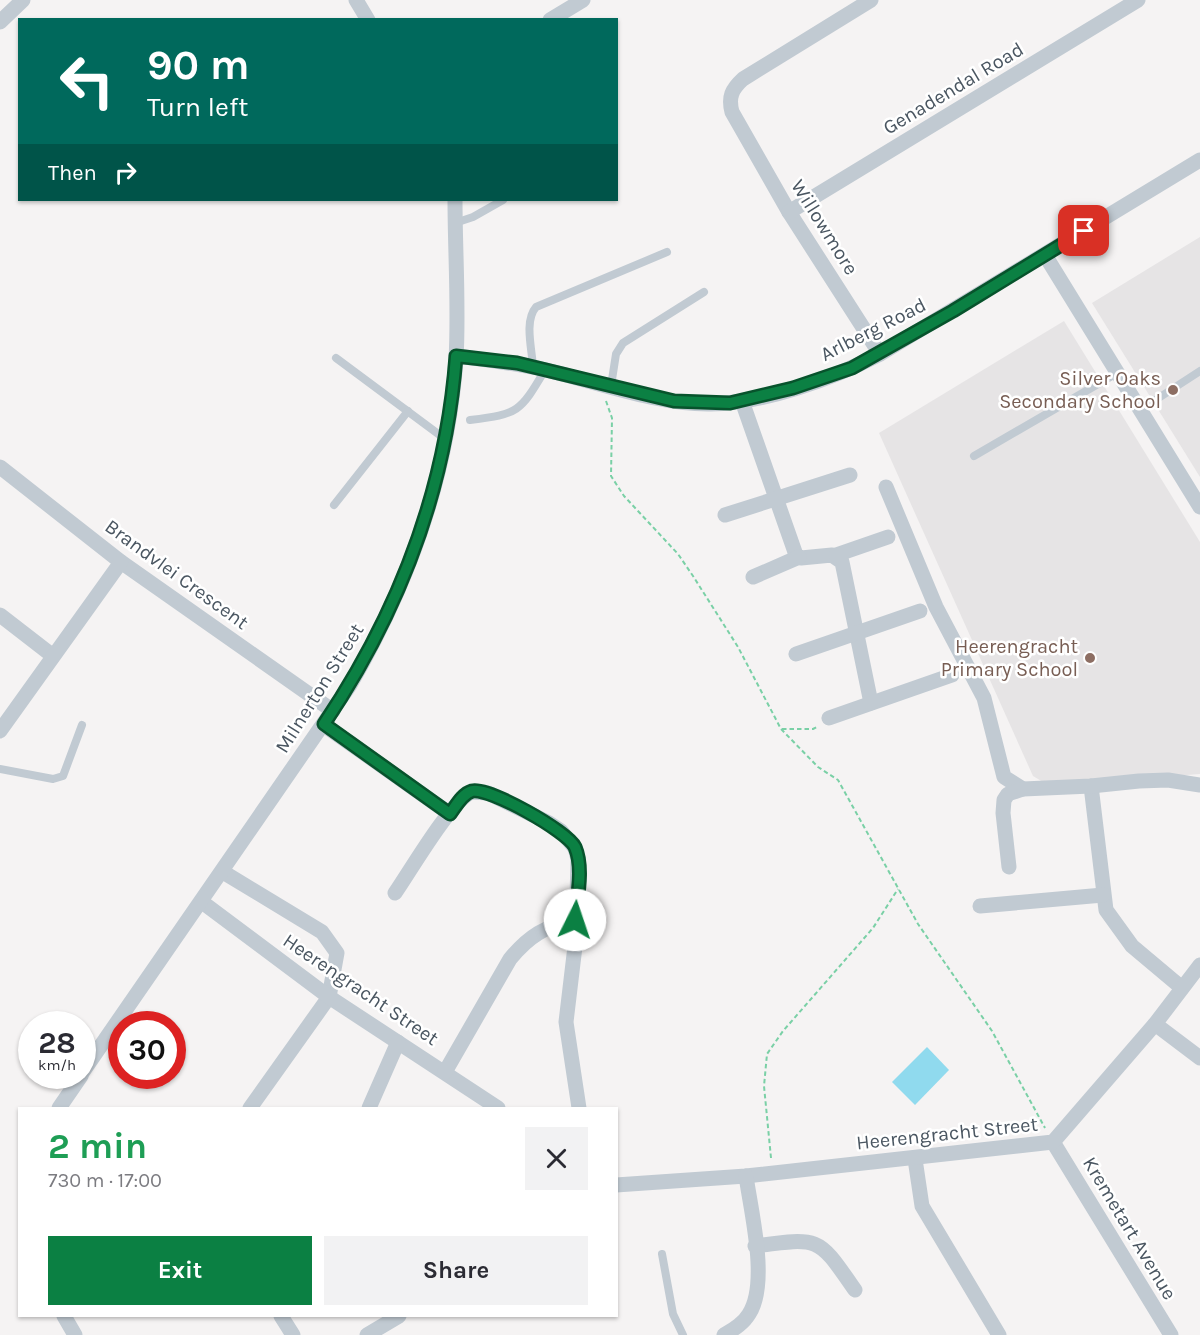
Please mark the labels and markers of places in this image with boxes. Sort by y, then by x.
pin [1058,205,1109,256]
place label: Silver Oaks Secondary School [999,367,1161,413]
marker: Silver Oaks Secondary School [1166,383,1180,397]
place label: Heerengracht Primary School [941,635,1078,681]
marker: Heerengracht Primary School [1083,651,1097,665]

